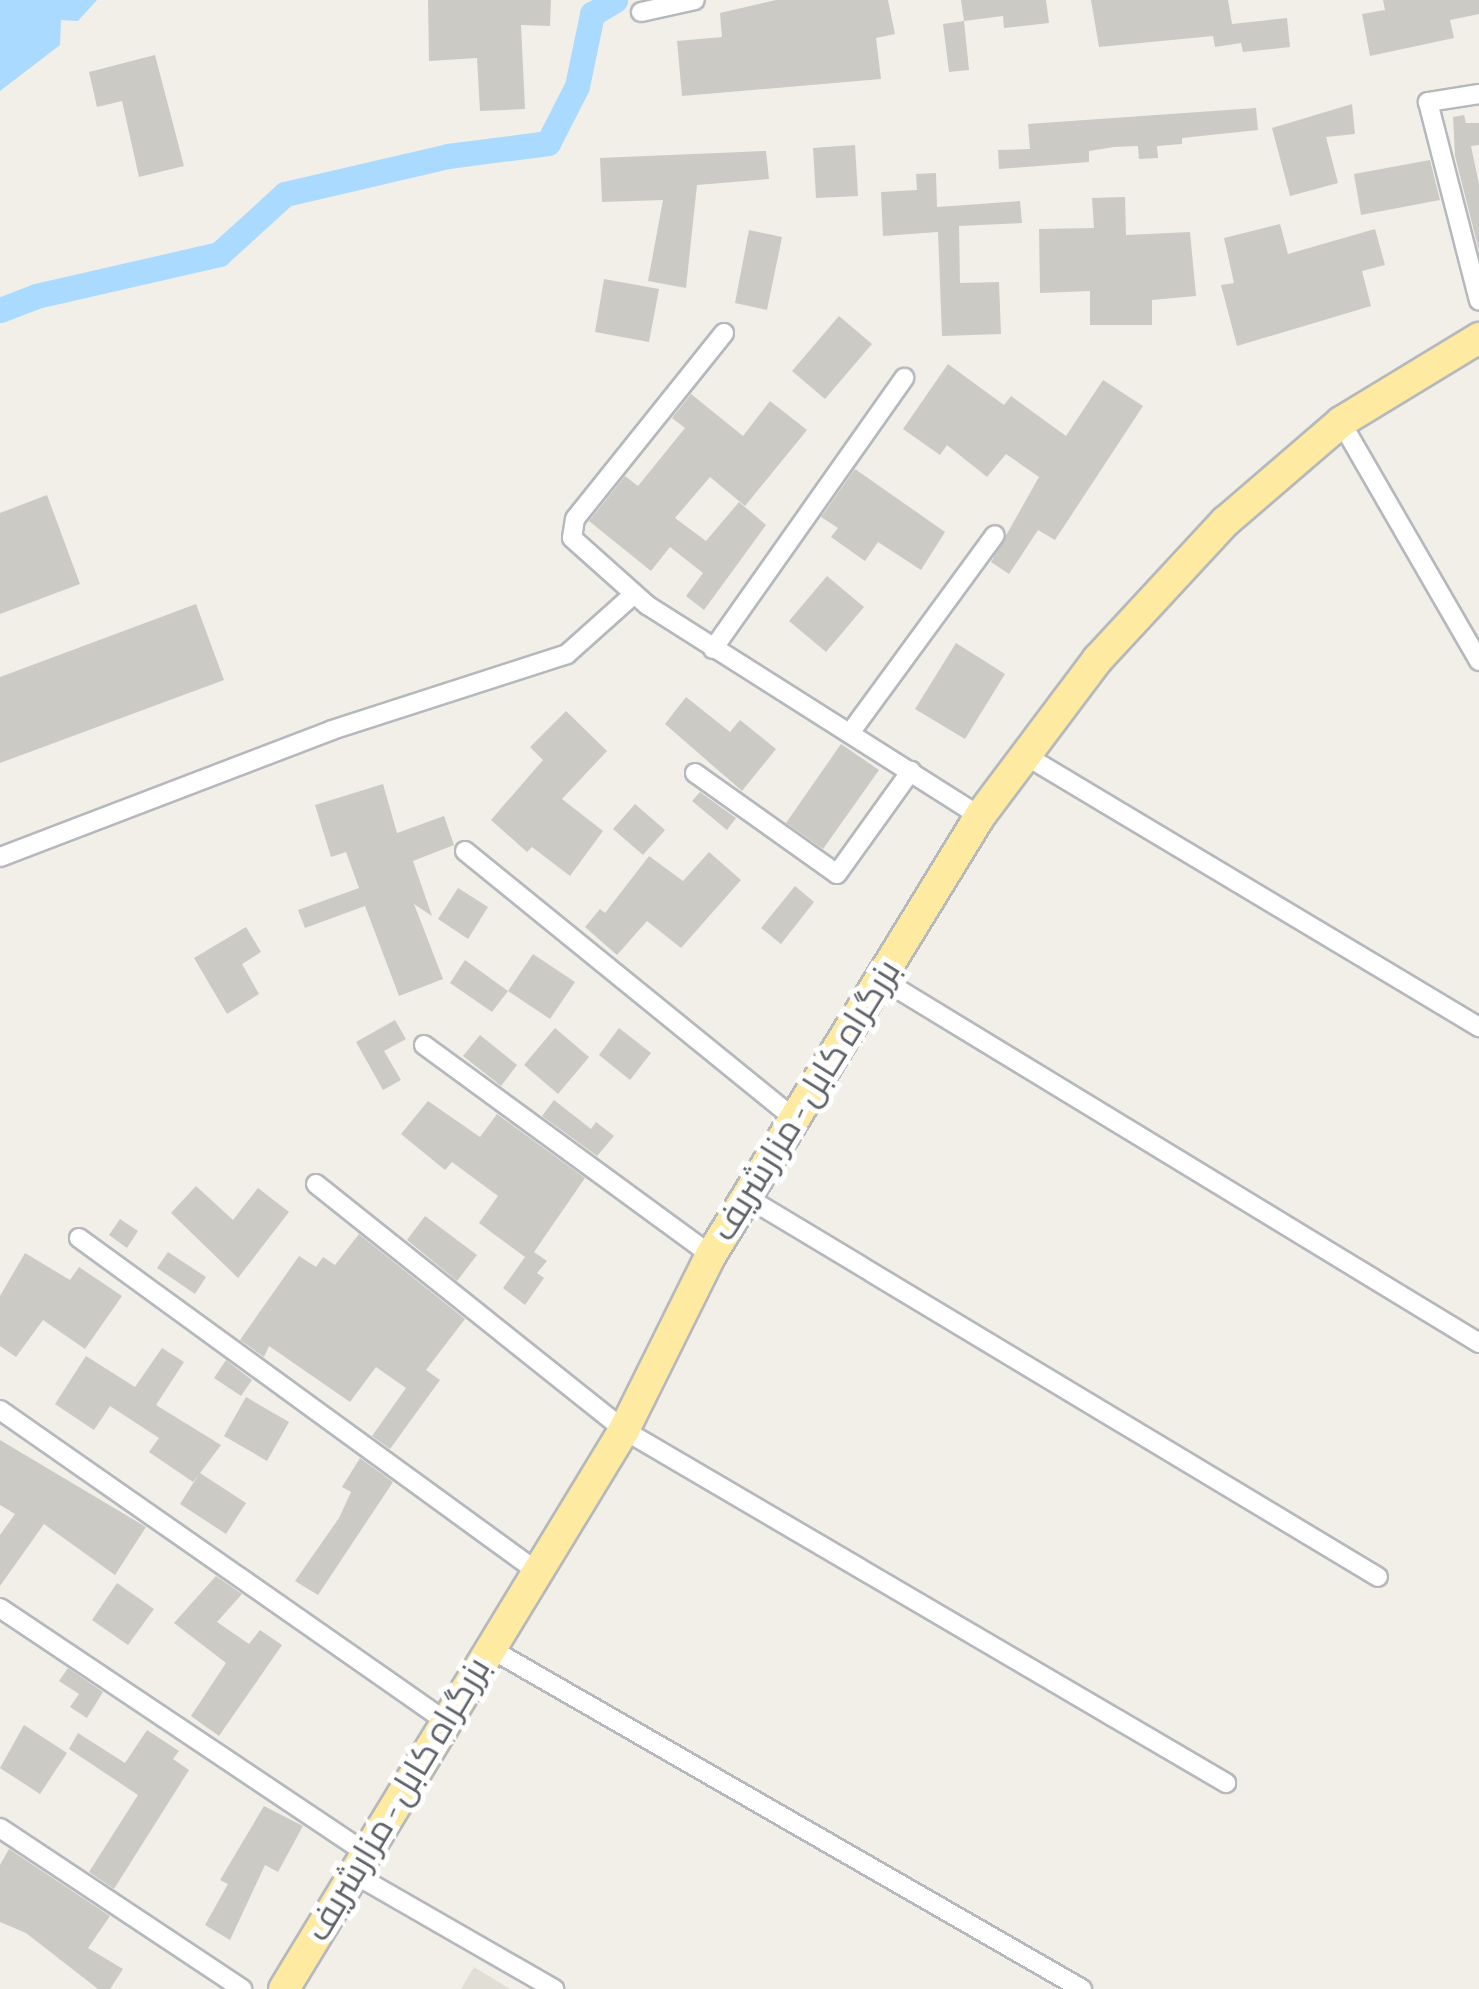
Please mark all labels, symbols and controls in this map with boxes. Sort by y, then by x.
street label: بزرگراه کابل - مزارشریف [703,953,911,1249]
street label: بزرگراه کابل - مزارشریف [298,1650,500,1950]

